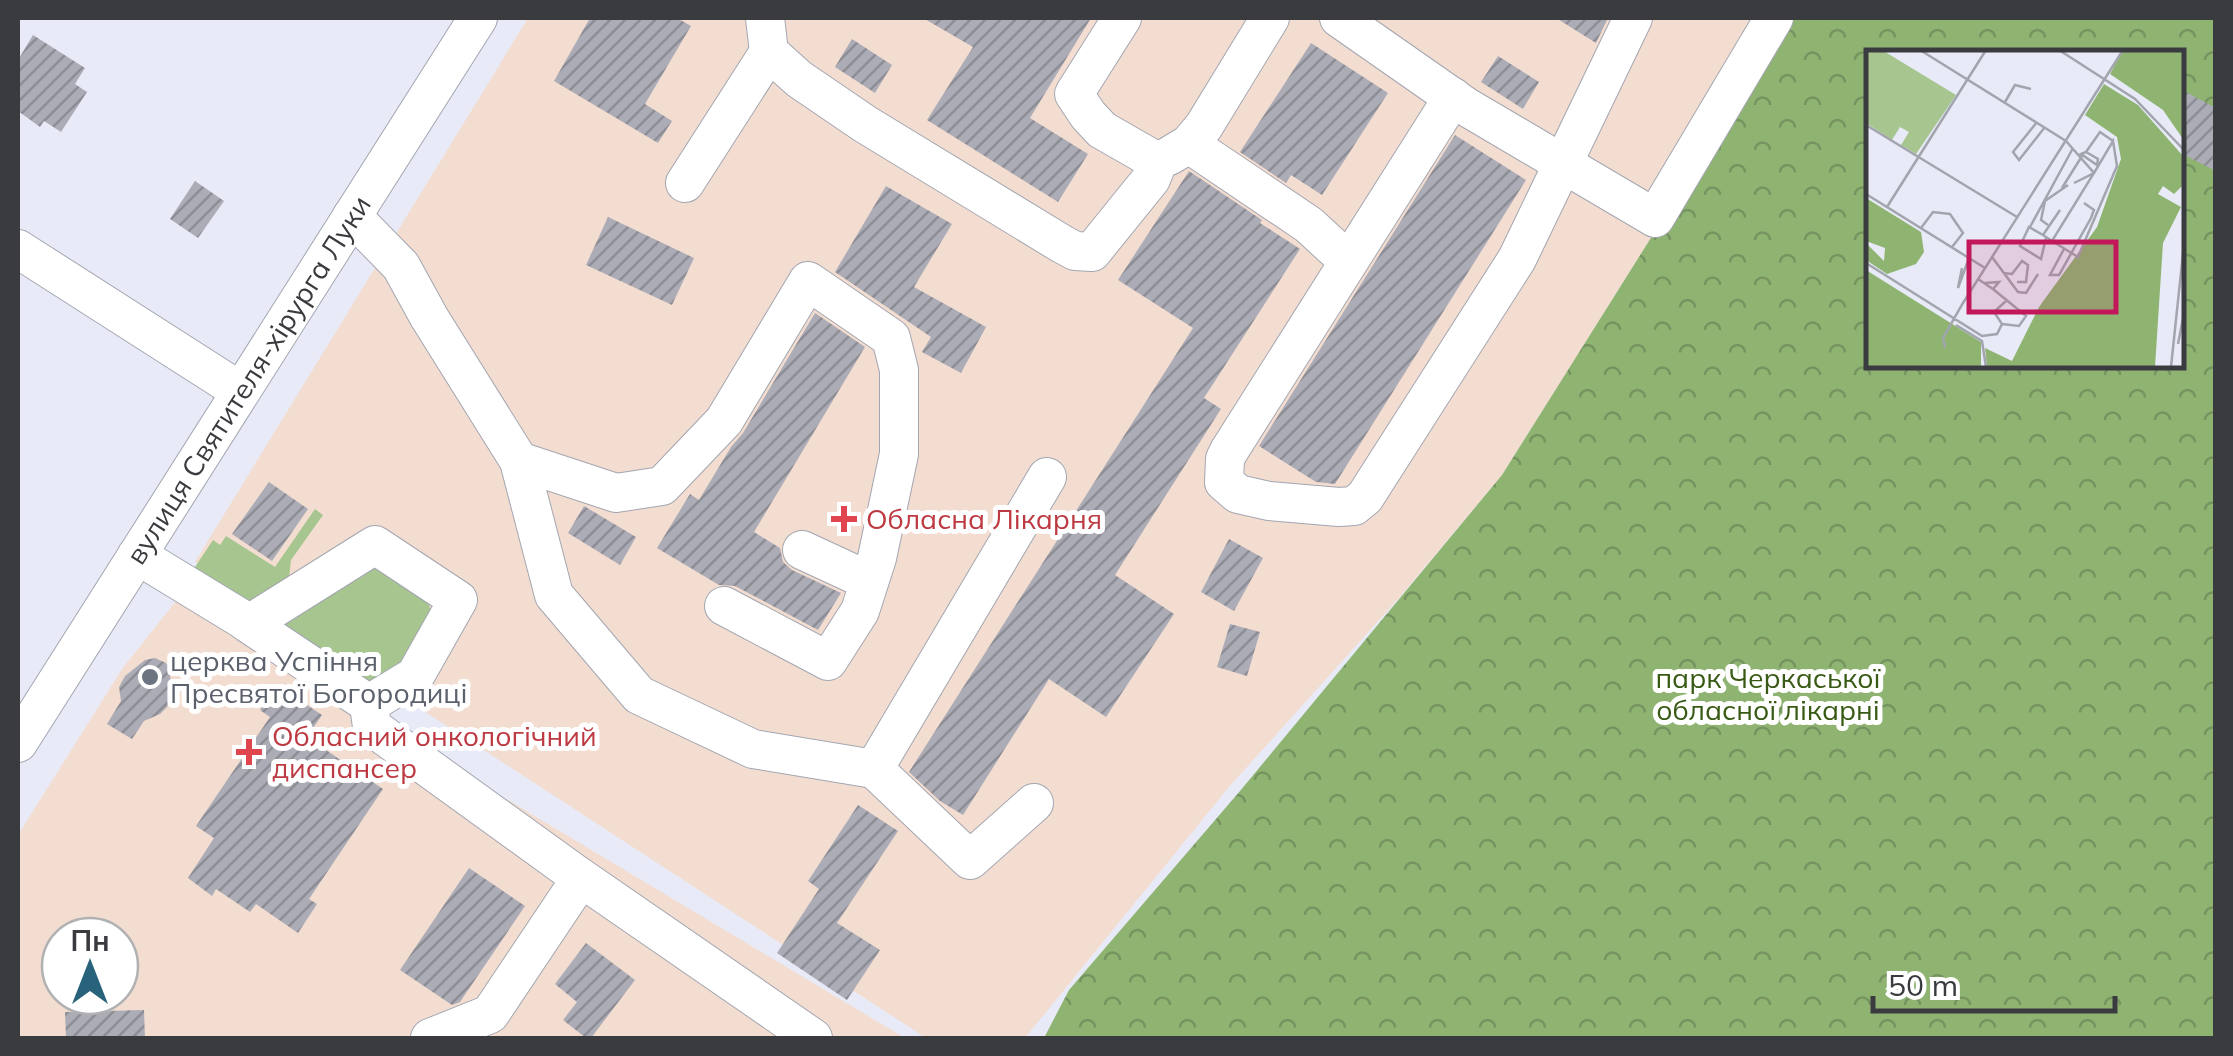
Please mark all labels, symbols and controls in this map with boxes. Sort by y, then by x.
inset map [1866,50,2183,368]
street label: вулиця Святителя-хірурга Луки [118,189,378,571]
place label: Обласна Лікарня [866,501,1102,536]
marker: Обласна Лікарня [831,506,857,532]
place label: церква Успіння Пресвятої Богородиці [170,643,467,710]
park label: парк Черкаської обласної лікарні [1655,660,1882,727]
marker: церква Успіння Пресвятої Богородиці [139,666,161,688]
place label: Обласний онкологічний диспансер [272,718,597,785]
marker: Обласний онкологічний диспансер [236,739,262,765]
north arrow [40,916,140,1016]
text: Пн [71,923,109,958]
scale bar [1873,951,2116,1013]
text: 50 m [1888,966,1958,1004]

